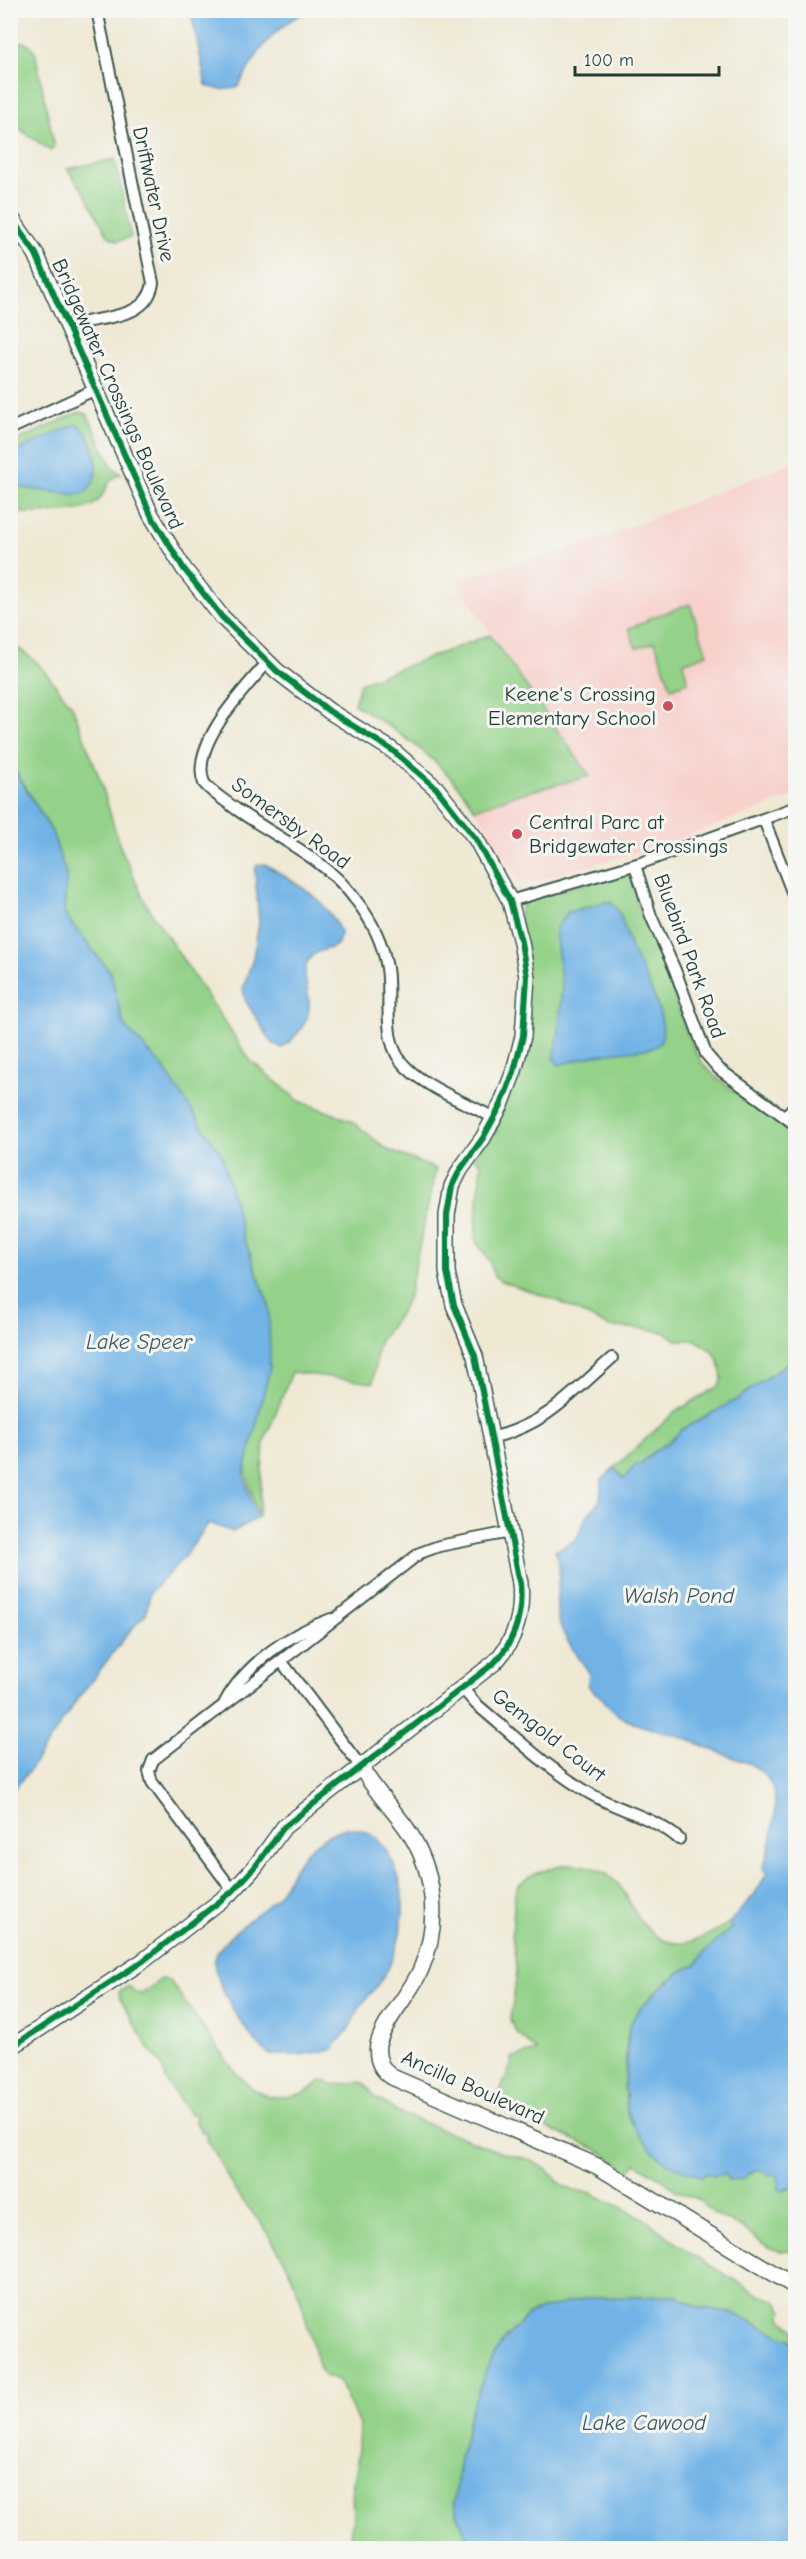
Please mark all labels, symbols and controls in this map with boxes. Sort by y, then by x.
scale bar [575,39,719,77]
text: 100 m [584,50,634,71]
street label: Driftwater Drive [128,124,180,264]
street label: Bridgewater Crossings Boulevard [47,255,189,533]
place label: Keene's Crossing Elementary School [488,682,656,730]
marker: Keene's Crossing Elementary School [661,699,675,713]
street label: Somersby Road [227,772,355,874]
place label: Central Parc at Bridgewater Crossings [529,810,728,858]
marker: Central Parc at Bridgewater Crossings [510,827,524,841]
street label: Bluebird Park Road [649,870,731,1042]
water label: Lake Speer [86,1329,193,1355]
water label: Walsh Pond [624,1583,736,1609]
street label: Gemgold Court [488,1683,611,1787]
street label: Ancilla Boulevard [398,2045,548,2129]
water label: Lake Cawood [582,2410,707,2436]

